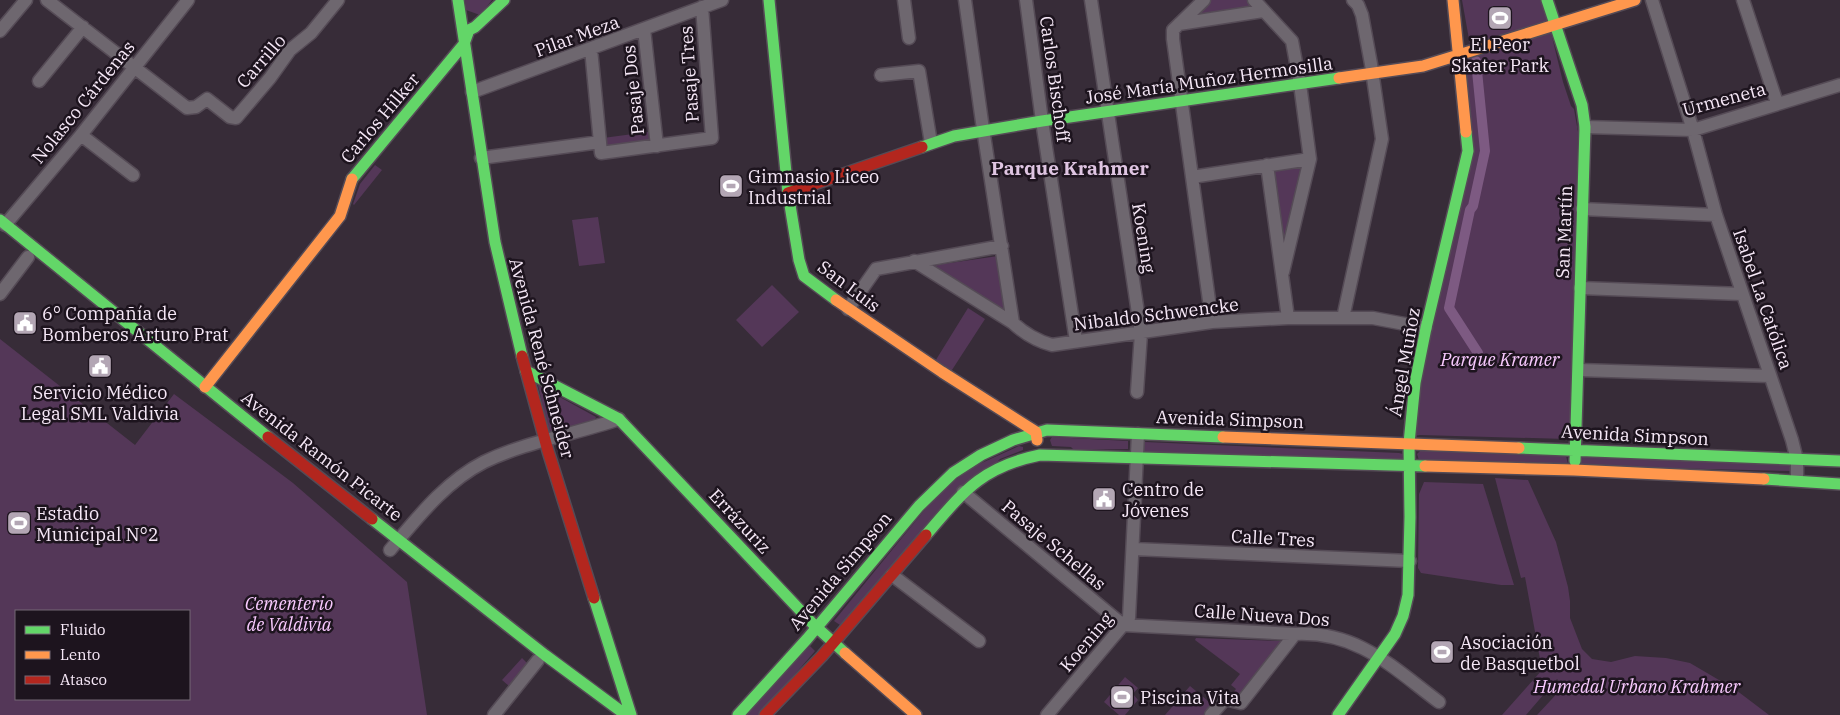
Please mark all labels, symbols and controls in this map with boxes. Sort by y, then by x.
sports icon: El Peor Skater Park [1487,5,1513,31]
street label: Pilar Meza [531,10,623,62]
street label: Carlos Bischoff [1035,14,1075,145]
street label: Pasaje Tres [674,25,704,123]
street label: Carrillo [231,29,291,93]
place label: El Peor Skater Park [1451,33,1550,77]
street label: Nolasco Cárdenas [26,36,140,168]
street label: Pasaje Dos [617,44,649,136]
street label: José María Muñoz Hermosilla [1084,51,1334,109]
street label: Carlos Hilker [336,68,424,168]
street label: Urmeneta [1680,77,1768,121]
district label: Parque Krahmer [991,156,1150,180]
place label: Gimnasio Liceo Industrial [748,165,879,209]
sports icon: Gimnasio Liceo Industrial [718,173,744,199]
street label: San Martín [1551,185,1577,279]
street label: Koening [1127,201,1161,275]
street label: Isabel La Católica [1728,226,1798,373]
street label: Avenida René Schneider [504,255,580,461]
street label: San Luis [813,255,885,317]
street label: Nibaldo Schwencke [1072,292,1240,336]
place label: 6° Compañía de Bomberos Arturo Prat [42,302,228,346]
street label: Ángel Muñoz [1383,306,1425,418]
public building icon: 6° Compañía de Bomberos Arturo Prat [12,310,38,336]
park label: Parque Kramer [1439,348,1561,371]
public building icon: Servicio Médico Legal SML Valdivia [87,353,113,379]
place label: Servicio Médico Legal SML Valdivia [21,381,179,425]
street label: Avenida Ramón Picarte [237,386,407,526]
street label: Avenida Simpson [1156,405,1304,433]
street label: Avenida Simpson [1561,420,1709,450]
place label: Centro de Jóvenes [1122,478,1204,522]
street label: Errázuriz [704,484,776,558]
public building icon: Centro de Jóvenes [1091,486,1117,512]
street label: Pasaje Schellas [997,495,1111,595]
place label: Estadio Municipal N°2 [36,502,159,546]
street label: Avenida Simpson [784,507,896,635]
sports icon: Estadio Municipal N°2 [6,510,32,536]
street label: Calle Tres [1231,524,1315,552]
park label: Cementerio de Valdivia [245,592,333,636]
street label: Calle Nueva Dos [1193,599,1331,631]
street label: Koening [1054,607,1118,676]
legend [15,610,190,700]
text: Fluido [60,620,105,639]
place label: Asociación de Basquetbol [1460,631,1580,675]
sports icon: Asociación de Basquetbol [1429,639,1455,665]
text: Lento [60,645,100,664]
text: Atasco [60,670,107,689]
park label: Humedal Urbano Krahmer [1533,675,1742,698]
sports icon: Piscina Vita [1109,684,1135,710]
place label: Piscina Vita [1140,686,1240,709]

